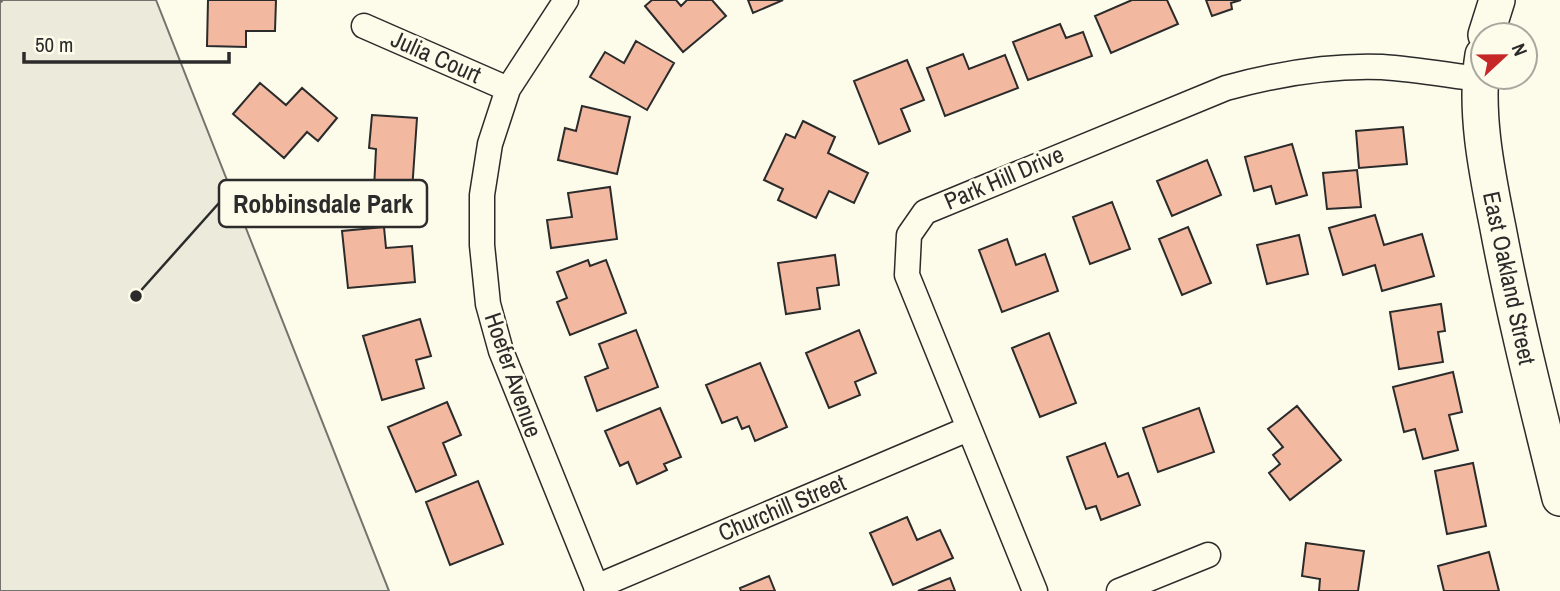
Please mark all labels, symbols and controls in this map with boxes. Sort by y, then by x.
scale bar [24,21,229,65]
north arrow [1469,21,1539,91]
street label: Julia Court [386,22,487,90]
text: 50 m [35,30,73,59]
text: N [1506,40,1534,60]
street label: Park Hill Drive [939,138,1068,217]
callout: Robbinsdale Park [219,180,427,227]
text: Robbinsdale Park [233,186,413,221]
street label: East Oakland Street [1476,188,1544,368]
street label: Hoefer Avenue [478,308,550,441]
street label: Churchill Street [713,466,851,548]

